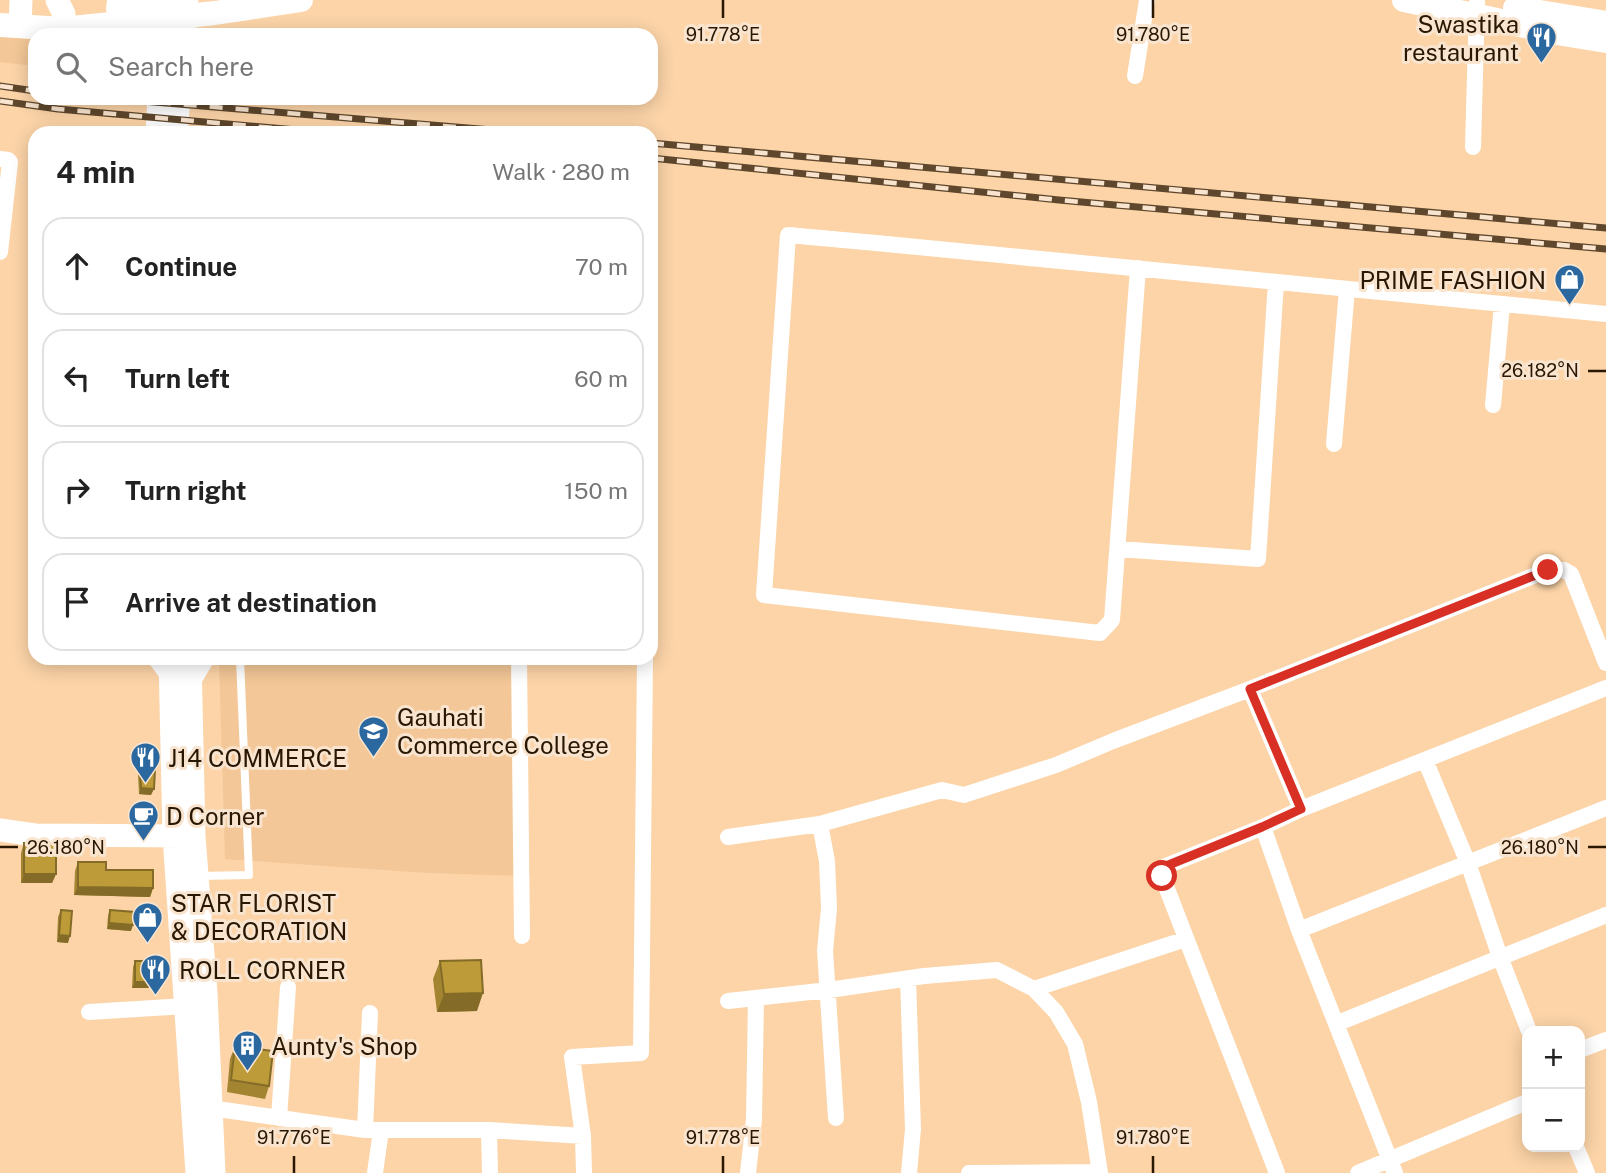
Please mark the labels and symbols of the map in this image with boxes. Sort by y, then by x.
place label: Swastika restaurant [1403,10,1519,66]
restaurant icon: Swastika restaurant [1525,21,1559,65]
text: 91.778°E [686,24,760,45]
text: 91.780°E [1116,24,1190,45]
shop icon: PRIME FASHION [1552,263,1586,307]
place label: PRIME FASHION [1359,266,1546,294]
text: 26.182°N [1501,360,1579,381]
route end [1532,554,1563,585]
place label: Gauhati Commerce College [397,703,609,759]
school or university icon: Gauhati Commerce College [357,714,391,758]
restaurant icon: J14 COMMERCE [128,741,162,785]
place label: J14 COMMERCE [168,744,347,772]
cafe icon: D Corner [126,799,160,843]
place label: D Corner [166,802,265,830]
text: 26.180°N [27,837,105,858]
text: 26.180°N [1501,837,1579,858]
route start [1146,860,1177,891]
place label: STAR FLORIST & DECORATION [171,889,347,945]
shop icon: STAR FLORIST & DECORATION [131,900,165,944]
restaurant icon: ROLL CORNER [139,953,173,997]
place label: ROLL CORNER [179,956,346,984]
building icon: Aunty's Shop [231,1029,265,1073]
place label: Aunty's Shop [271,1032,418,1060]
text: 91.776°E [257,1127,331,1148]
text: 91.778°E [686,1127,760,1148]
text: 91.780°E [1116,1127,1190,1148]

